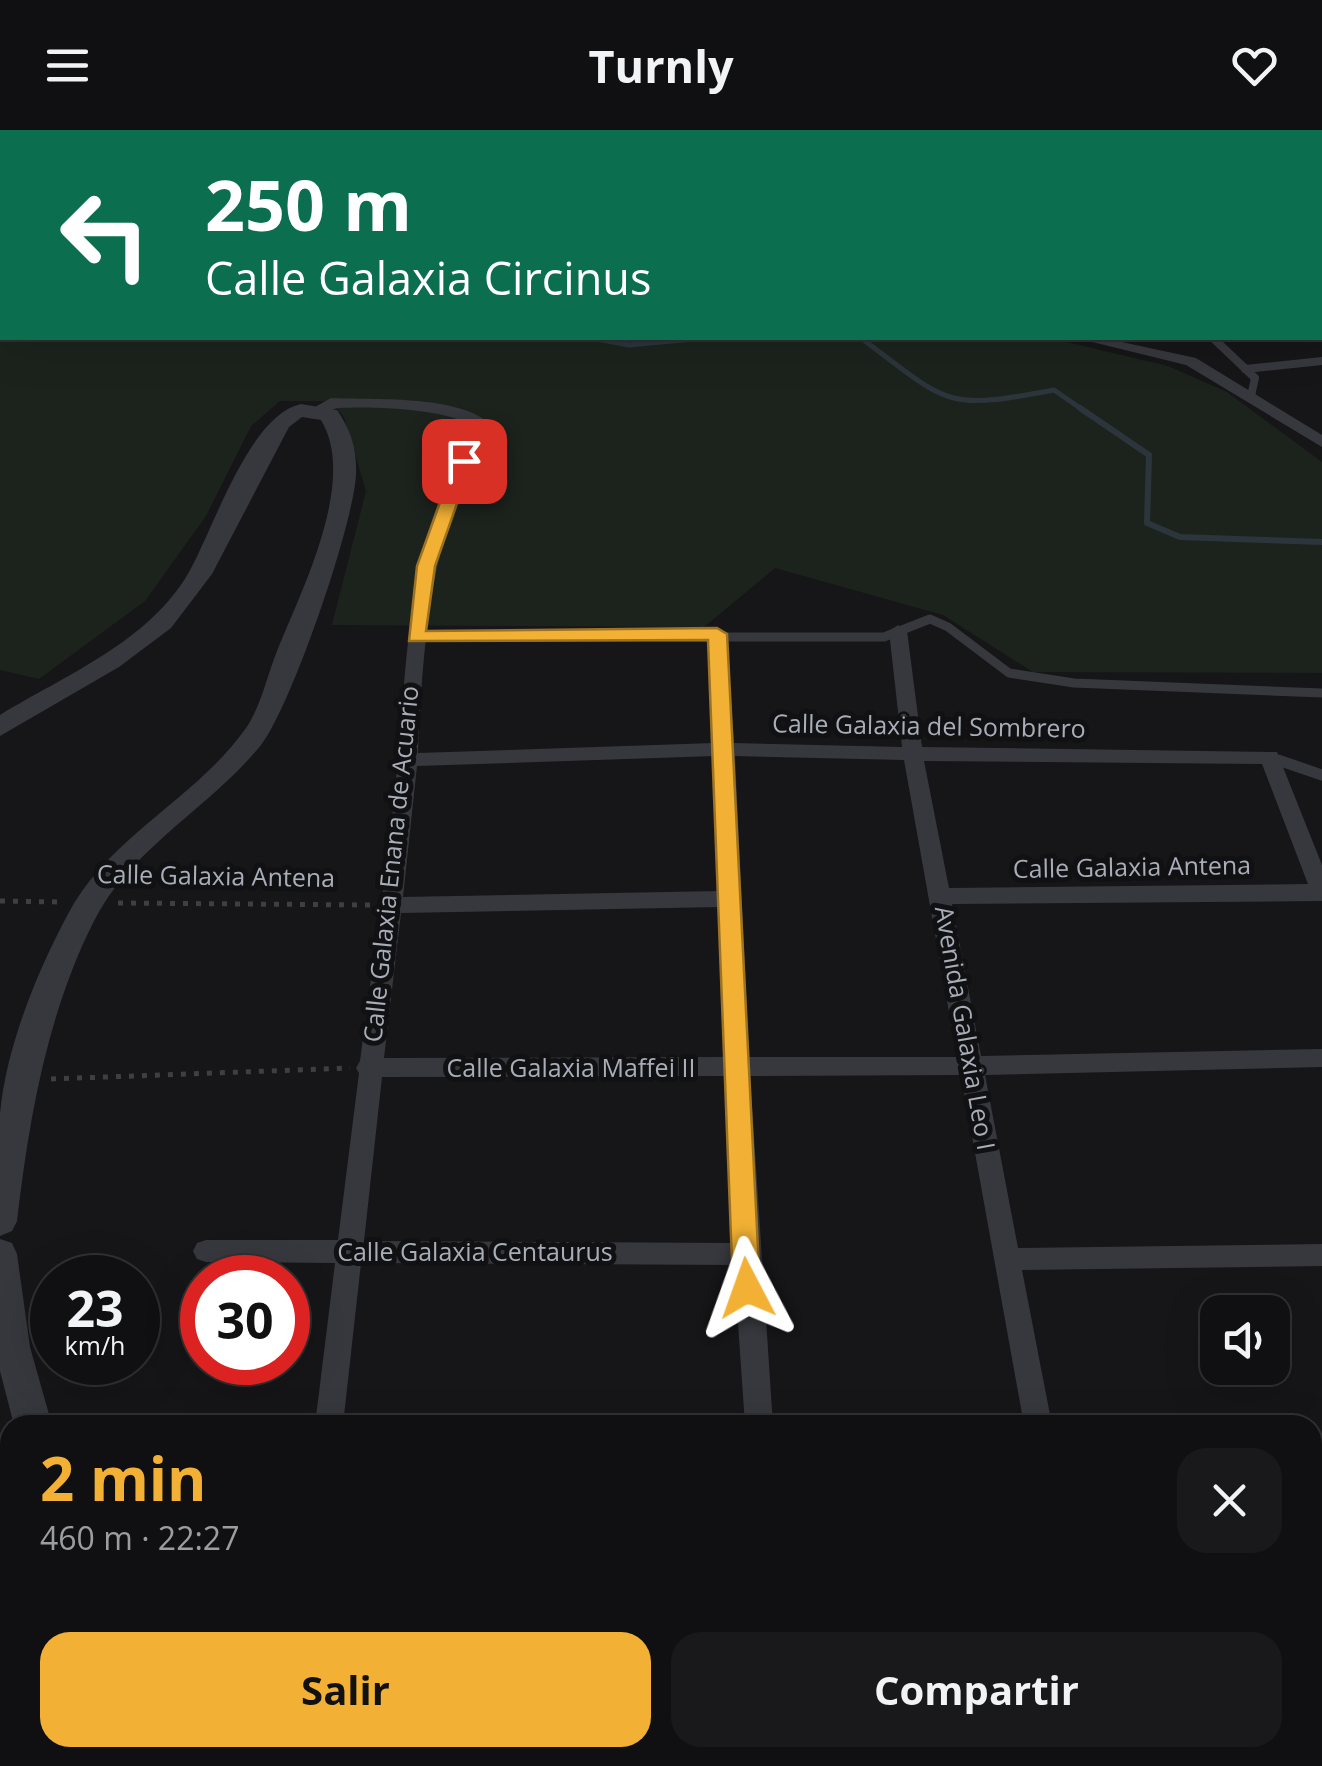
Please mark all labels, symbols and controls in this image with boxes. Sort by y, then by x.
text: Turnly [589,35,733,96]
icon: menu [40,38,95,93]
icon: heart [1227,38,1282,93]
text: 250 m [205,156,412,252]
icon: left [40,170,170,300]
text: Calle Galaxia Circinus [205,247,651,308]
pin [422,419,507,504]
icon: arrive [437,434,492,489]
street label: Calle Galaxia Enana de Acuario [354,684,426,1044]
street label: Calle Galaxia del Sombrero [772,705,1086,745]
street label: Calle Galaxia Antena [1013,847,1251,885]
street label: Calle Galaxia Antena [97,856,335,894]
street label: Avenida Galaxia Leo I [928,903,1004,1153]
street label: Calle Galaxia Maffei II [447,1050,695,1084]
street label: Calle Galaxia Centaurus [337,1234,613,1268]
position arrow [695,1236,799,1340]
speed limit sign: 30 [180,1255,310,1385]
text: 23 [66,1274,124,1342]
map controls [1200,1295,1290,1385]
button: sound [1200,1295,1290,1385]
text: km/h [65,1328,125,1362]
text: 2 min [40,1437,207,1519]
button: close [1177,1448,1282,1553]
text: 460 m · 22:27 [40,1516,239,1559]
button: Salir [40,1632,651,1747]
button: Compartir [671,1632,1282,1747]

